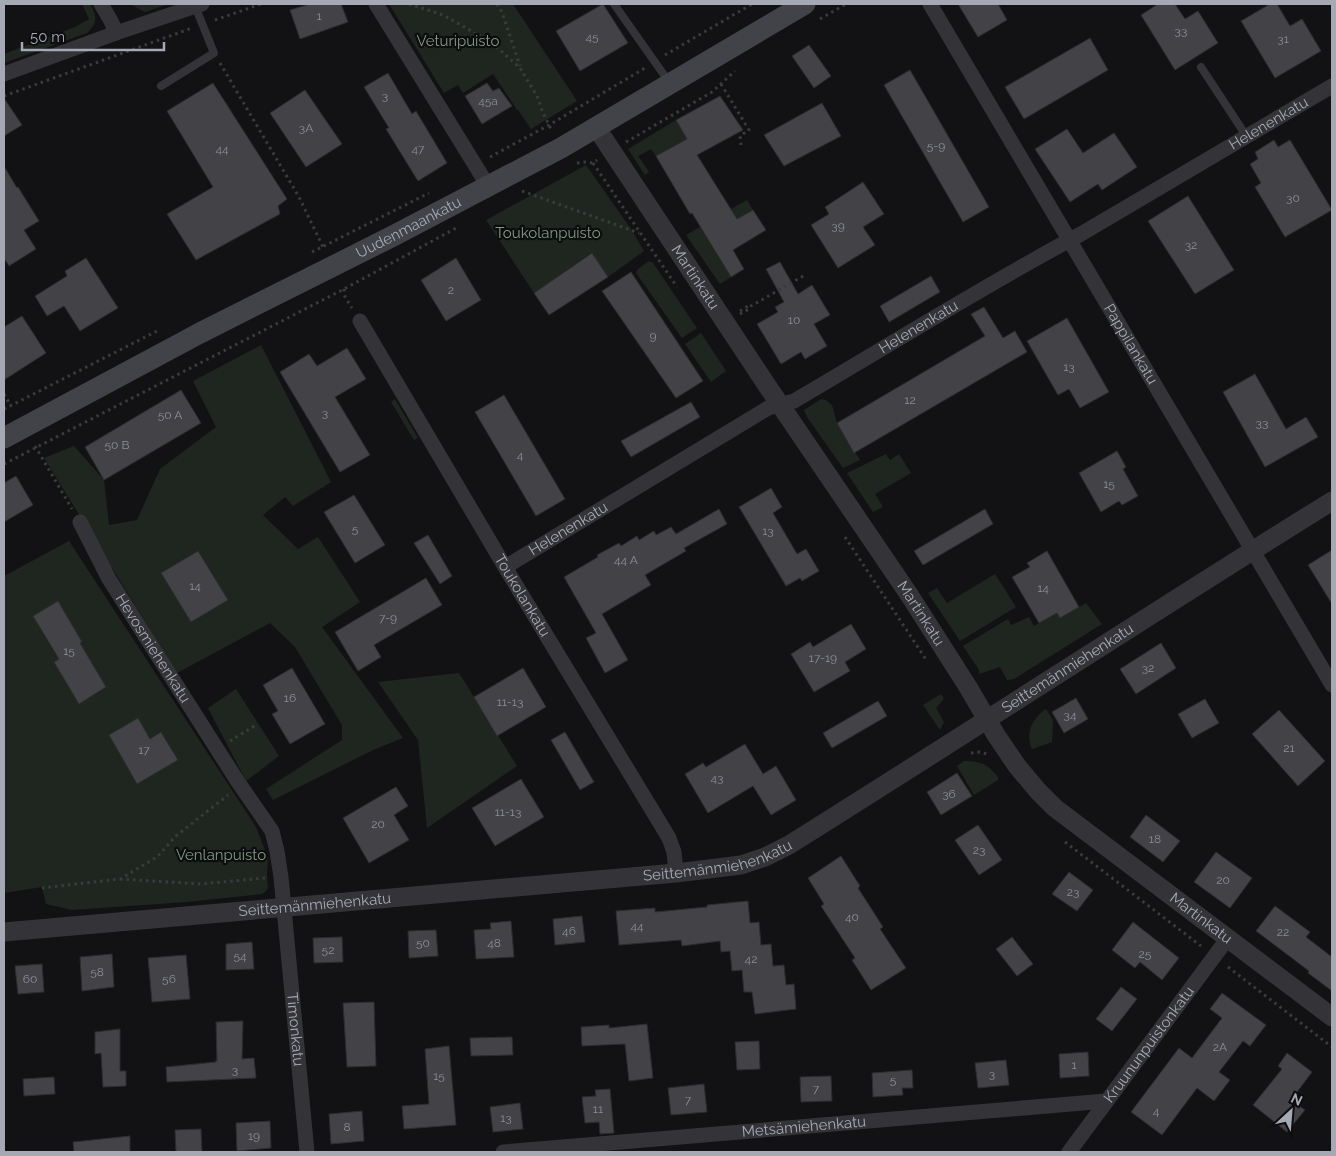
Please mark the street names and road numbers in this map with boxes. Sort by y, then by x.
street label: Helenenkatu [1226,93,1311,154]
street label: Uudenmaankatu [353,193,464,262]
street label: Martinkatu [667,241,723,313]
street label: Helenenkatu [876,296,961,357]
street label: Pappilankatu [1100,301,1162,388]
street label: Helenenkatu [526,498,611,559]
street label: Toukolankatu [491,551,554,640]
street label: Martinkatu [893,578,948,649]
street label: Hevosmiehenkatu [112,590,194,706]
street label: Seittemänmiehenkatu [998,619,1137,717]
street label: Seittemänmiehenkatu [642,836,795,885]
street label: Seittemänmiehenkatu [238,889,392,920]
street label: Martinkatu [1166,889,1236,948]
street label: Kruununpuistonkatu [1100,983,1198,1106]
street label: Timonkatu [283,992,308,1067]
street label: Metsämiehenkatu [741,1112,867,1141]

